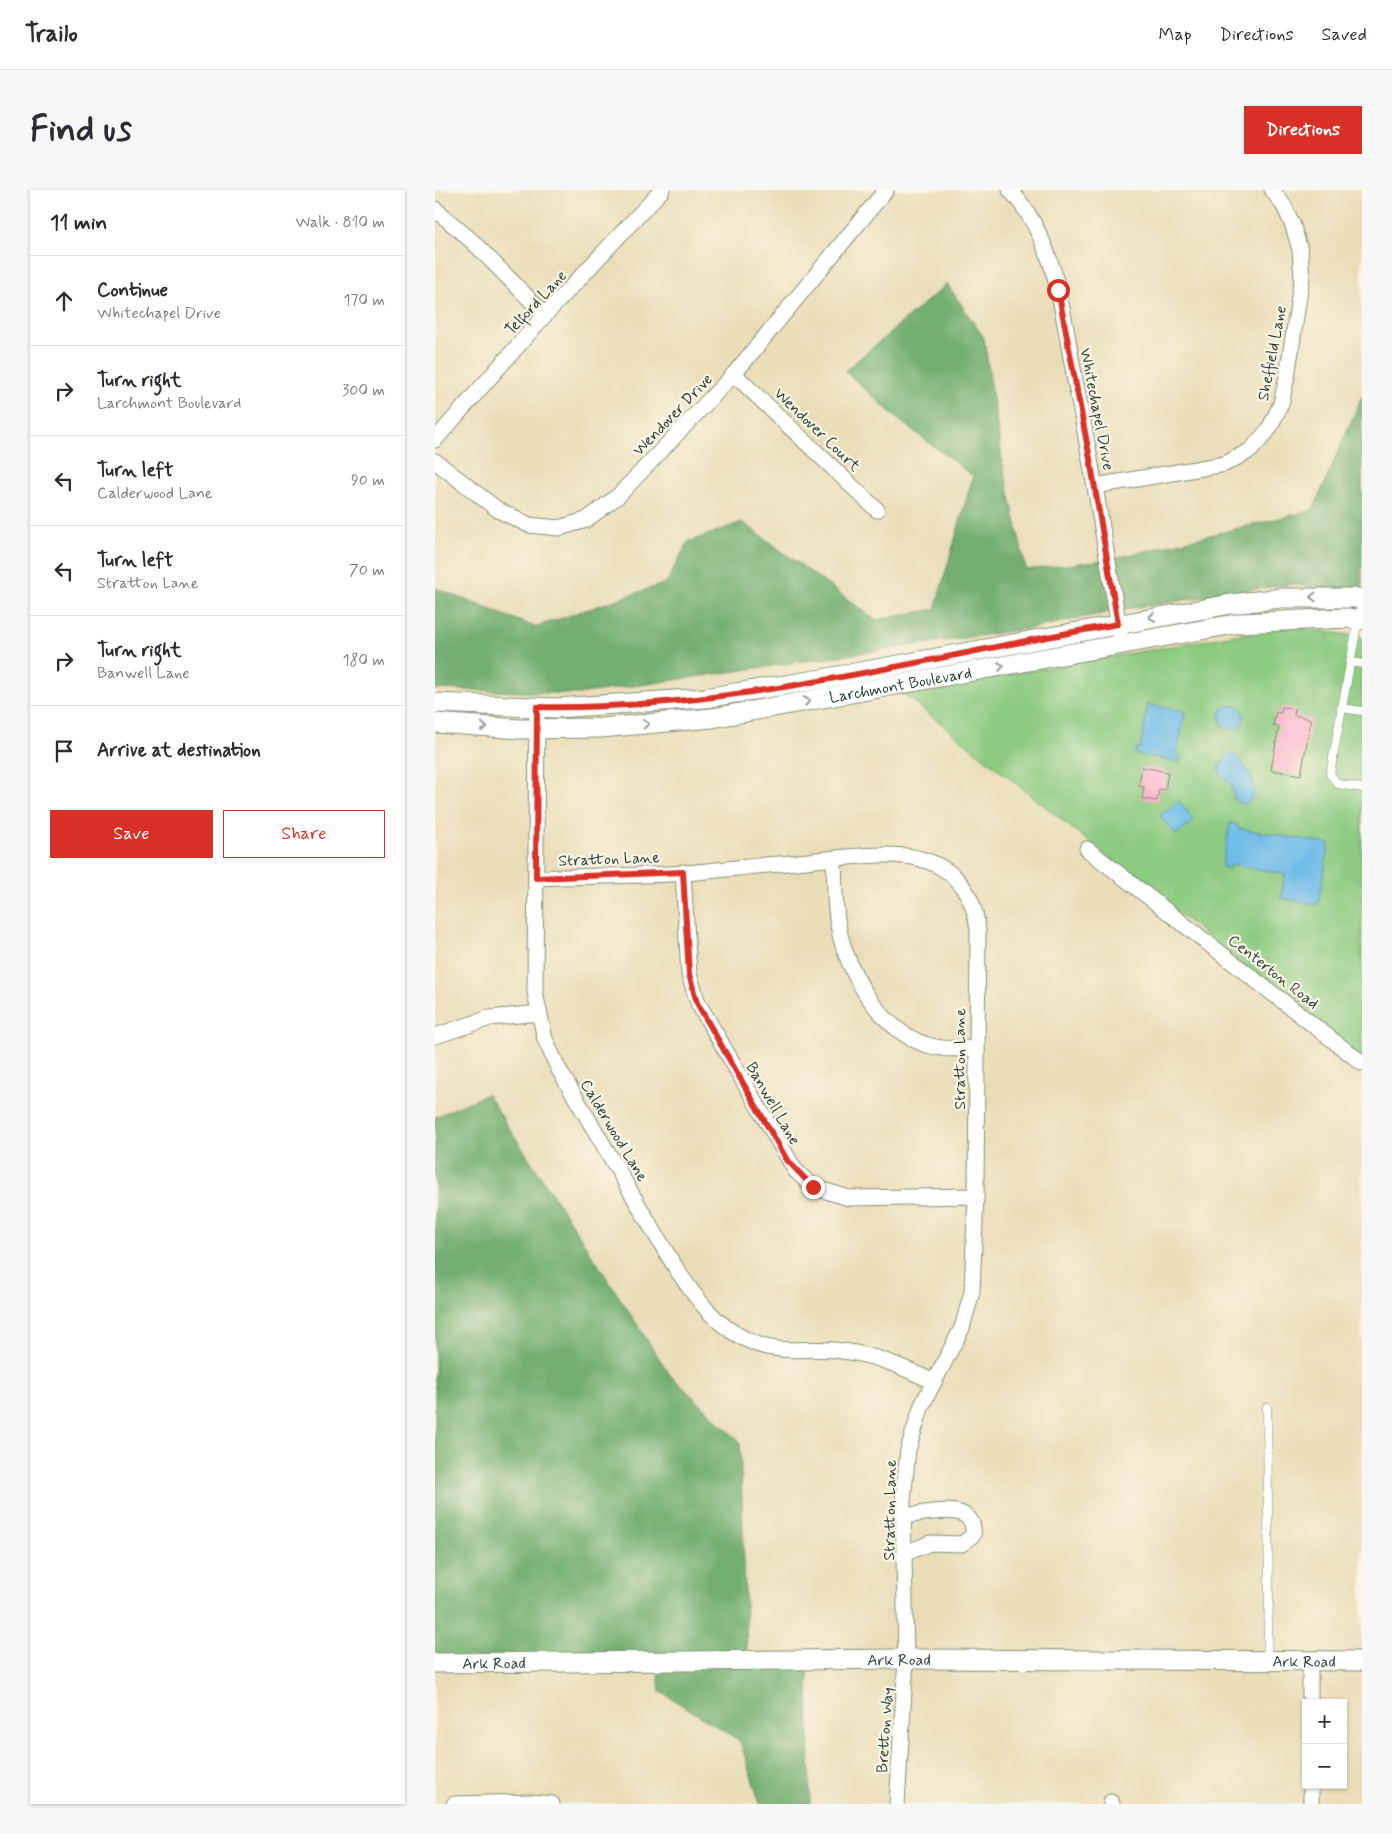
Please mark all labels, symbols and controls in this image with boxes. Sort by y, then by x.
text: Trailo [25,19,78,50]
text: Map [1159,23,1192,47]
text: Directions [1220,23,1294,47]
text: Saved [1322,23,1367,47]
button: Directions [1244,106,1362,154]
text: Find us [30,107,132,153]
text: 11 min [50,209,107,237]
text: Walk · 810 m [296,212,385,233]
street label: Telford Lane [501,266,573,341]
text: Continue [97,278,168,303]
route start [1047,279,1070,302]
icon: ahead [50,287,78,315]
text: 170 m [343,290,385,311]
text: Whitechapel Drive [97,303,221,324]
street label: Sheffield Lane [1253,304,1292,403]
street label: Whitechapel Drive [1074,346,1119,472]
text: Turn right [97,368,181,393]
street label: Wendover Drive [628,369,718,461]
icon: right [50,377,78,405]
text: 300 m [342,380,385,401]
street label: Wendover Court [769,383,865,477]
text: Larchmont Boulevard [97,393,241,414]
text: Turn left [97,458,173,483]
icon: left [50,467,78,495]
text: 90 m [351,470,385,491]
text: Calderwood Lane [97,483,213,504]
text: Turn left [97,548,173,573]
icon: left [50,557,78,585]
text: 70 m [349,560,385,581]
text: Stratton Lane [97,573,199,594]
one-way arrow [1309,592,1316,602]
one-way arrow [1148,612,1156,622]
text: Turn right [97,638,181,663]
icon: right [50,647,78,675]
text: 180 m [342,650,385,671]
street label: Larchmont Boulevard [828,662,973,709]
one-way arrow [997,662,1005,672]
text: Banwell Lane [97,663,189,684]
one-way arrow [802,696,811,706]
one-way arrow [642,719,650,730]
one-way arrow [480,721,488,732]
icon: arrive [50,737,78,765]
text: Arrive at destination [97,738,261,763]
button: Save [50,810,213,858]
button: Share [223,810,385,858]
street label: Stratton Lane [558,847,661,872]
street label: Centerton Road [1223,930,1323,1014]
street label: Stratton Lane [950,1008,971,1110]
street label: Banwell Lane [740,1058,805,1149]
street label: Calderwood Lane [575,1076,653,1186]
route end [802,1176,825,1199]
street label: Stratton Lane [879,1459,902,1561]
street label: Ark Road [867,1650,931,1671]
street label: Ark Road [1272,1652,1336,1673]
street label: Ark Road [462,1653,526,1675]
street label: Bretton Way [872,1687,899,1774]
map controls [1302,1699,1347,1789]
button: + [1302,1699,1347,1744]
button: − [1302,1744,1347,1789]

